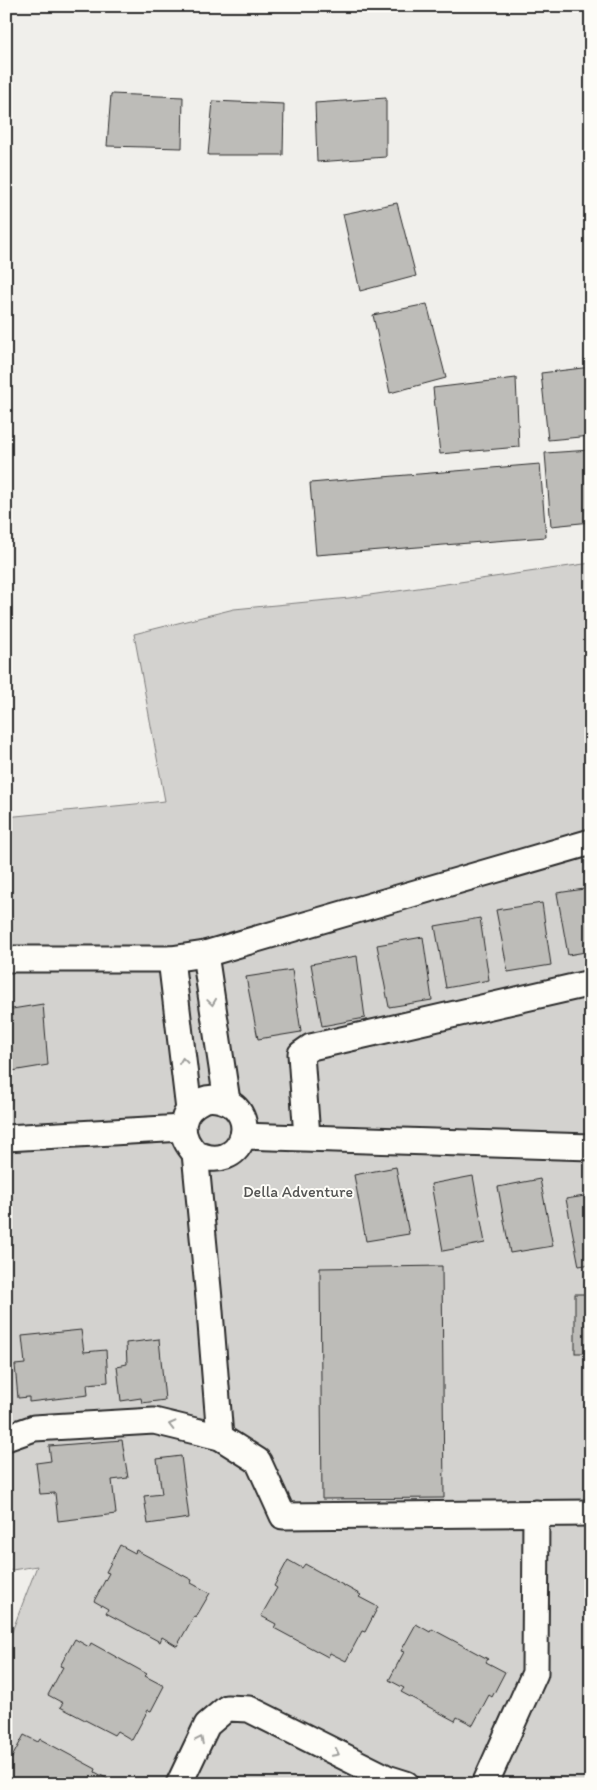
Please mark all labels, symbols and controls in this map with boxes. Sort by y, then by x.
one-way arrow [207,998,217,1006]
one-way arrow [179,1057,189,1065]
park label: Della Adventure [243,1182,353,1201]
one-way arrow [168,1420,177,1431]
one-way arrow [193,1736,204,1745]
one-way arrow [331,1747,340,1757]

